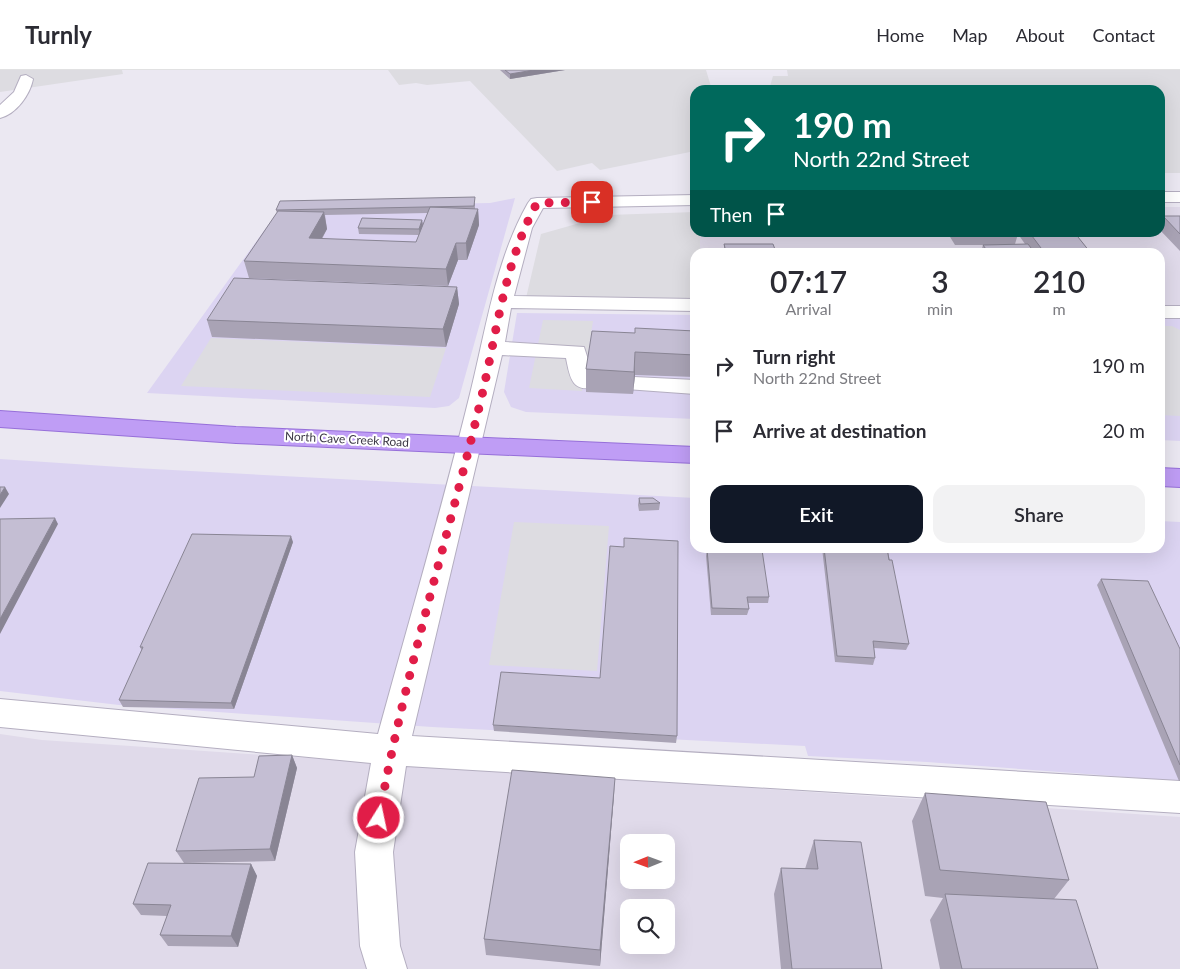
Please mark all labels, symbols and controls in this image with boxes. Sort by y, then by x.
text: Turnly [25,20,92,49]
text: Home [876,24,924,46]
text: Map [952,24,988,46]
text: About [1016,24,1065,46]
text: Contact [1093,24,1155,46]
text: 190 m [793,103,892,145]
icon: right [710,105,775,170]
text: North 22nd Street [793,145,969,172]
pin [571,181,613,223]
icon: arrive [578,188,606,216]
icon: arrive [762,200,790,228]
text: Then [710,203,752,226]
text: 07:17 [770,263,847,299]
text: 3 [931,263,949,299]
text: 210 [1033,263,1085,299]
text: Arrival [785,299,832,318]
text: min [927,299,953,318]
text: m [1052,299,1066,318]
text: Turn right [753,345,835,368]
icon: right [710,352,738,380]
text: 190 m [1091,354,1145,377]
text: North 22nd Street [753,368,881,387]
icon: arrive [710,417,738,445]
text: Arrive at destination [753,419,926,442]
text: 20 m [1102,419,1145,442]
street label: North Cave Creek Road [285,428,409,450]
button: Exit [710,485,923,543]
button: Share [933,485,1145,543]
position arrow [352,791,404,843]
north arrow [620,834,675,889]
map controls [620,834,675,954]
button: search [620,899,675,954]

